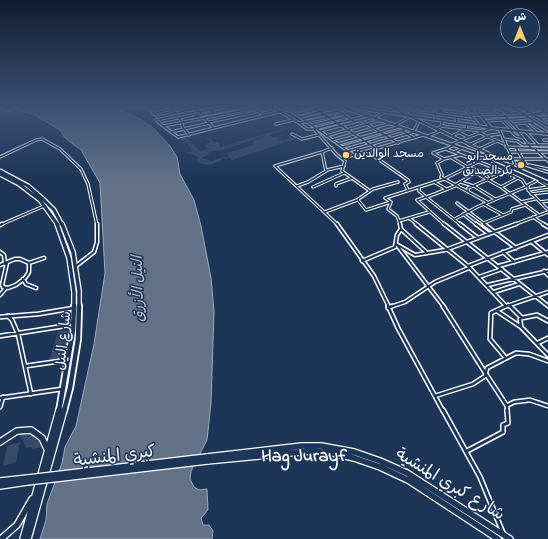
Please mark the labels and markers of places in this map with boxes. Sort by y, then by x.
place label: مسجد الوالدين [354,148,424,162]
marker: مسجد الوالدين [341,150,351,160]
place label: مسجد ابو بكر الصديق [462,151,513,179]
marker: مسجد ابو بكر الصديق [516,160,526,170]

